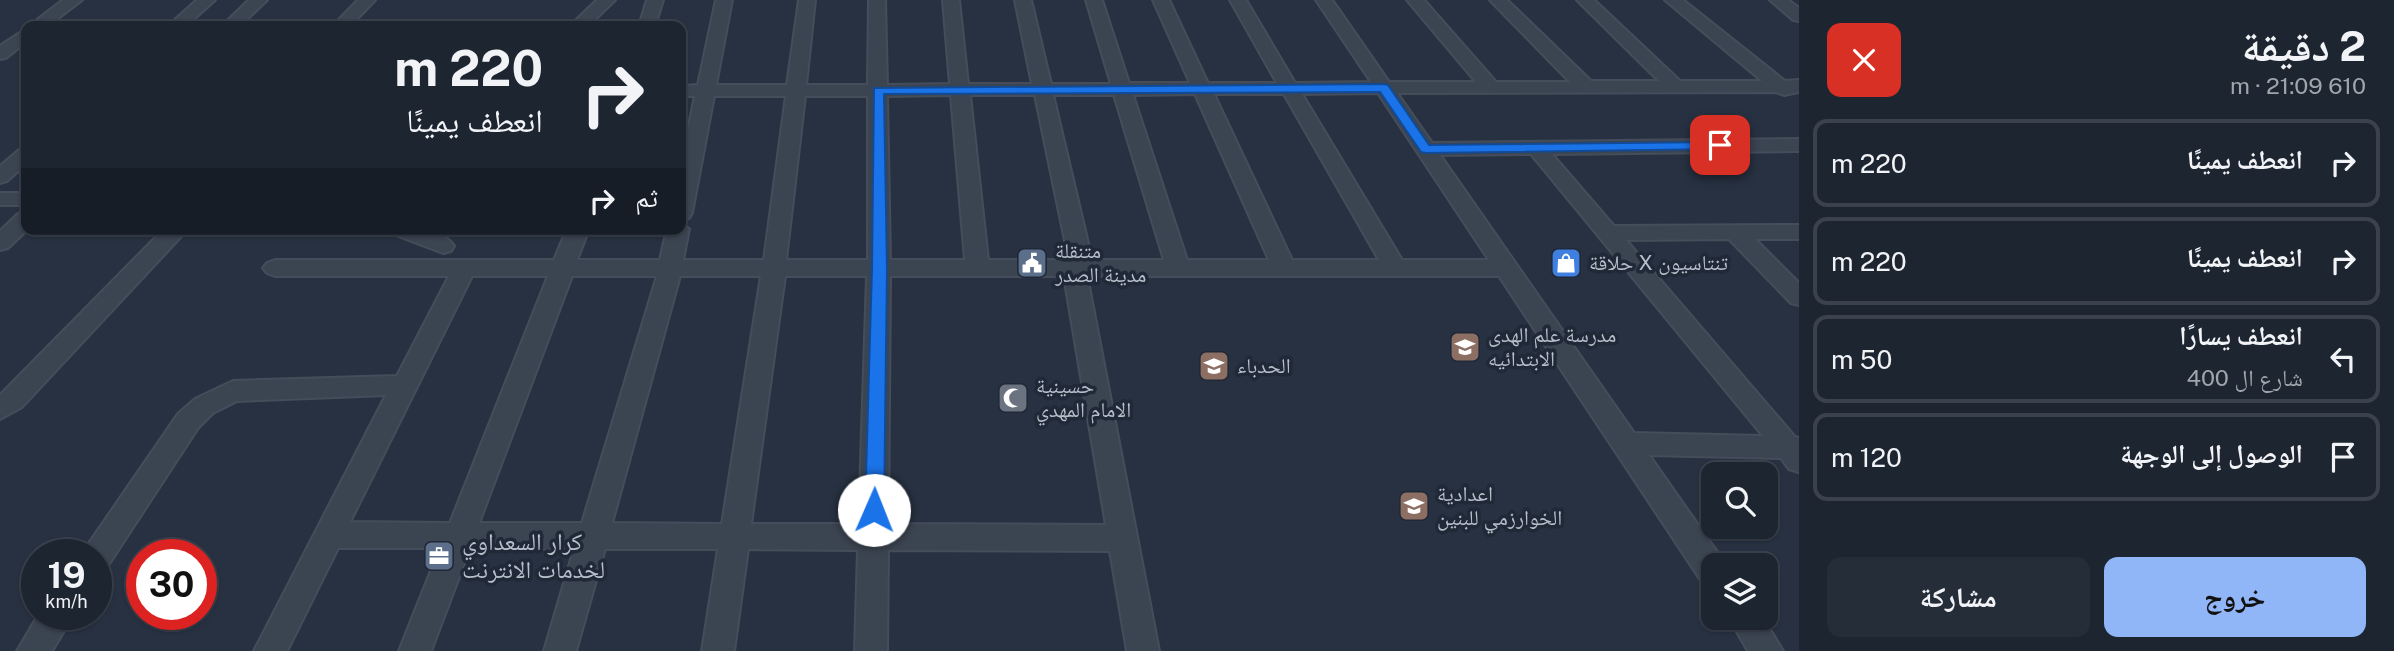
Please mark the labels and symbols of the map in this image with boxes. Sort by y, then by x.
pin [1690,115,1750,175]
place label: متنقلة مدينة الصدر [1054,238,1146,287]
public building icon: متنقلة مدينة الصدر [1015,246,1049,280]
shop icon: حلاقة X تنتاسيون [1549,246,1583,280]
place label: حلاقة X تنتاسيون [1589,250,1728,275]
place label: مدرسة علم الهدى الابتدائيه [1488,322,1616,371]
school or university icon: مدرسة علم الهدى الابتدائيه [1448,330,1482,364]
school or university icon: الحدباء [1197,349,1231,383]
place label: الحدباء [1237,353,1291,378]
place label: حسينية الامام المهدي [1036,373,1131,426]
mosque icon: حسينية الامام المهدي [996,381,1030,415]
position arrow [837,473,911,547]
place label: اعدادية الخوارزمي للبنين [1437,481,1562,534]
school or university icon: اعدادية الخوارزمي للبنين [1397,489,1431,523]
place label: كرار السعداوي لخدمات الانترنت [462,527,605,583]
speed limit sign: 30 [126,539,217,630]
office icon: كرار السعداوي لخدمات الانترنت [422,539,456,573]

